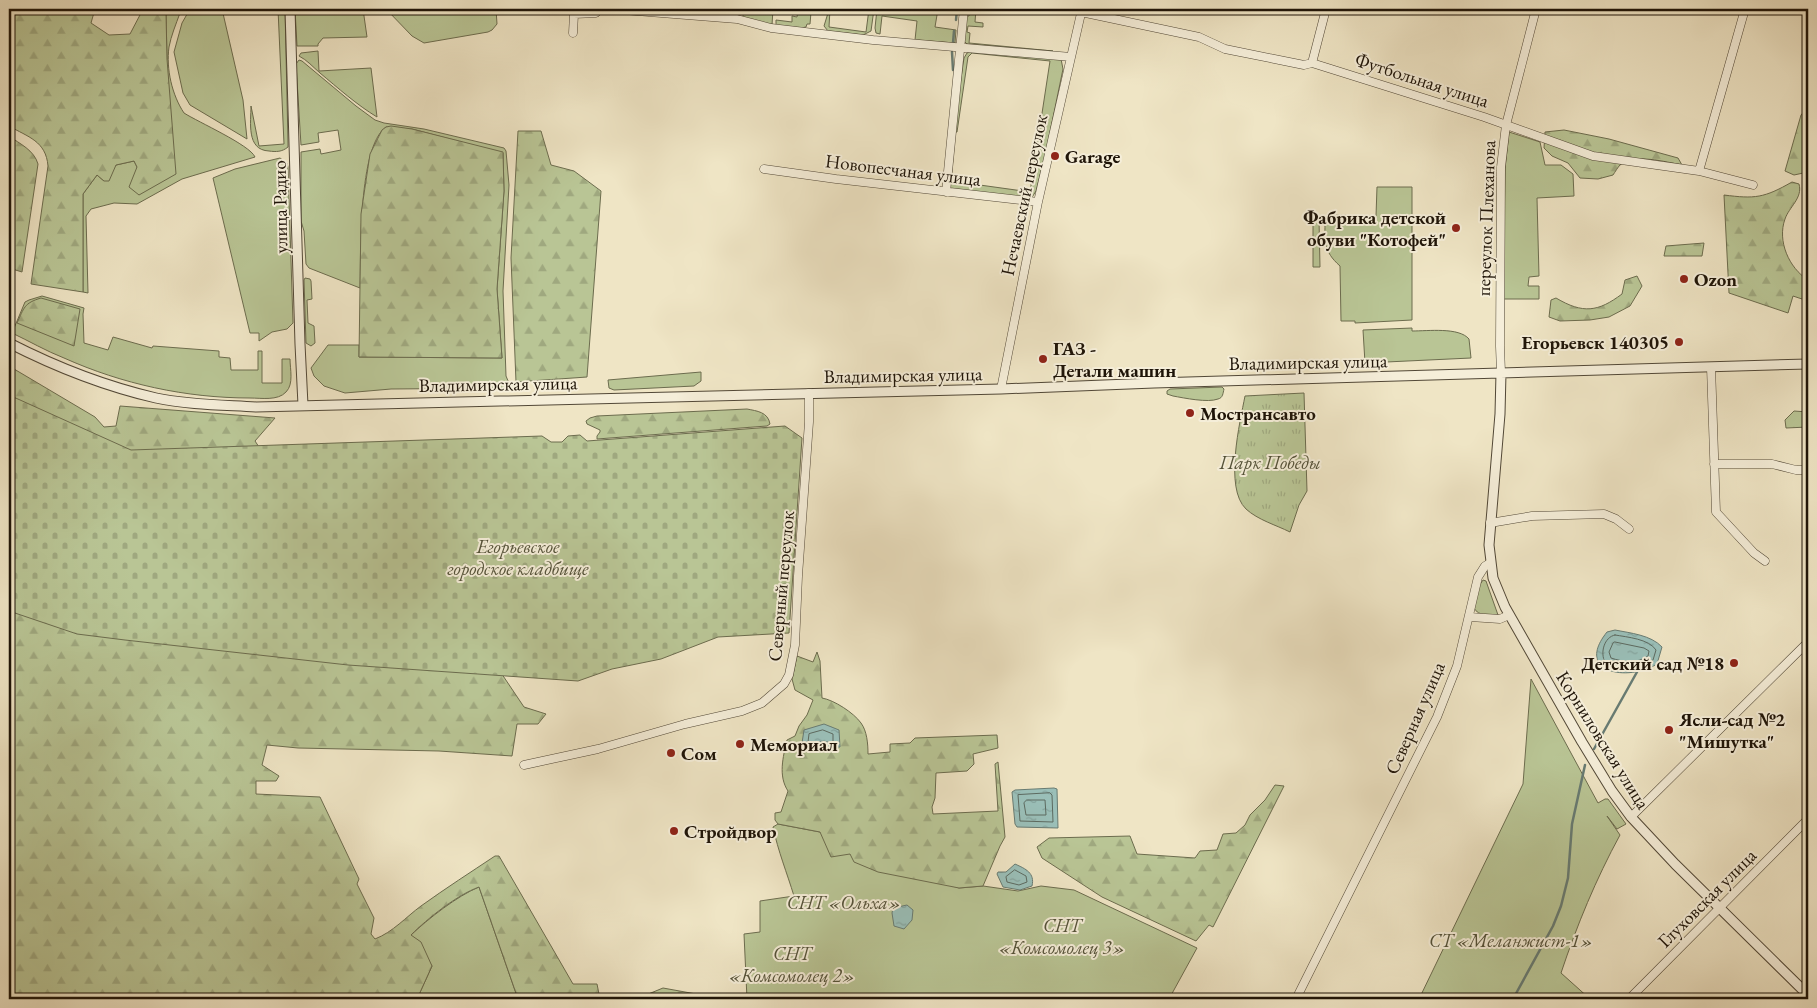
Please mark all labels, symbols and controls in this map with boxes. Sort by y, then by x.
street label: Футбольная улица [1352,47,1492,114]
street label: Нечаевский переулок [995,112,1053,278]
street label: переулок Плеханова [1471,139,1501,296]
place label: Garage [1065,144,1121,169]
street label: Новопесчаная улица [824,148,983,192]
marker: Garage [1049,150,1061,162]
street label: улица Радио [267,160,293,254]
place label: Фабрика детской обуви "Котофей" [1303,205,1446,252]
marker: Фабрика детской обуви "Котофей" [1450,222,1462,234]
place label: Ozon [1694,267,1737,292]
marker: Ozon [1678,273,1690,285]
place label: Егорьевск 140305 [1521,330,1669,355]
place label: ГАЗ - Детали машин [1053,336,1176,383]
marker: Егорьевск 140305 [1673,336,1685,348]
street label: Владимирская улица [1228,348,1388,376]
marker: ГАЗ - Детали машин [1037,353,1049,365]
street label: Владимирская улица [823,361,983,389]
street label: Владимирская улица [418,370,578,398]
place label: Мострансавто [1200,401,1316,426]
marker: Мострансавто [1184,407,1196,419]
park label: Парк Победы [1218,450,1321,475]
street label: Северный переулок [762,510,800,662]
park label: Егорьевское городское кладбище [447,534,589,581]
place label: Детский сад №18 [1581,651,1724,676]
marker: Детский сад №18 [1728,657,1740,669]
street label: Северная улица [1379,658,1451,778]
street label: Корниловская улица [1550,666,1656,814]
place label: Ясли-сад №2 "Мишутка" [1678,707,1785,754]
marker: Ясли-сад №2 "Мишутка" [1663,724,1675,736]
place label: Мемориал [750,732,838,757]
marker: Мемориал [734,738,746,750]
place label: Сом [681,741,717,766]
marker: Сом [665,747,677,759]
place label: Стройдвор [684,819,777,844]
marker: Стройдвор [668,825,680,837]
street label: Глуховская улица [1652,843,1762,953]
park label: СНТ «Ольха» [787,890,901,915]
park label: СНТ «Комсомолец 3» [999,913,1125,960]
park label: СТ «Меланжист-1» [1429,928,1593,953]
park label: СНТ «Комсомолец 2» [729,941,855,988]

